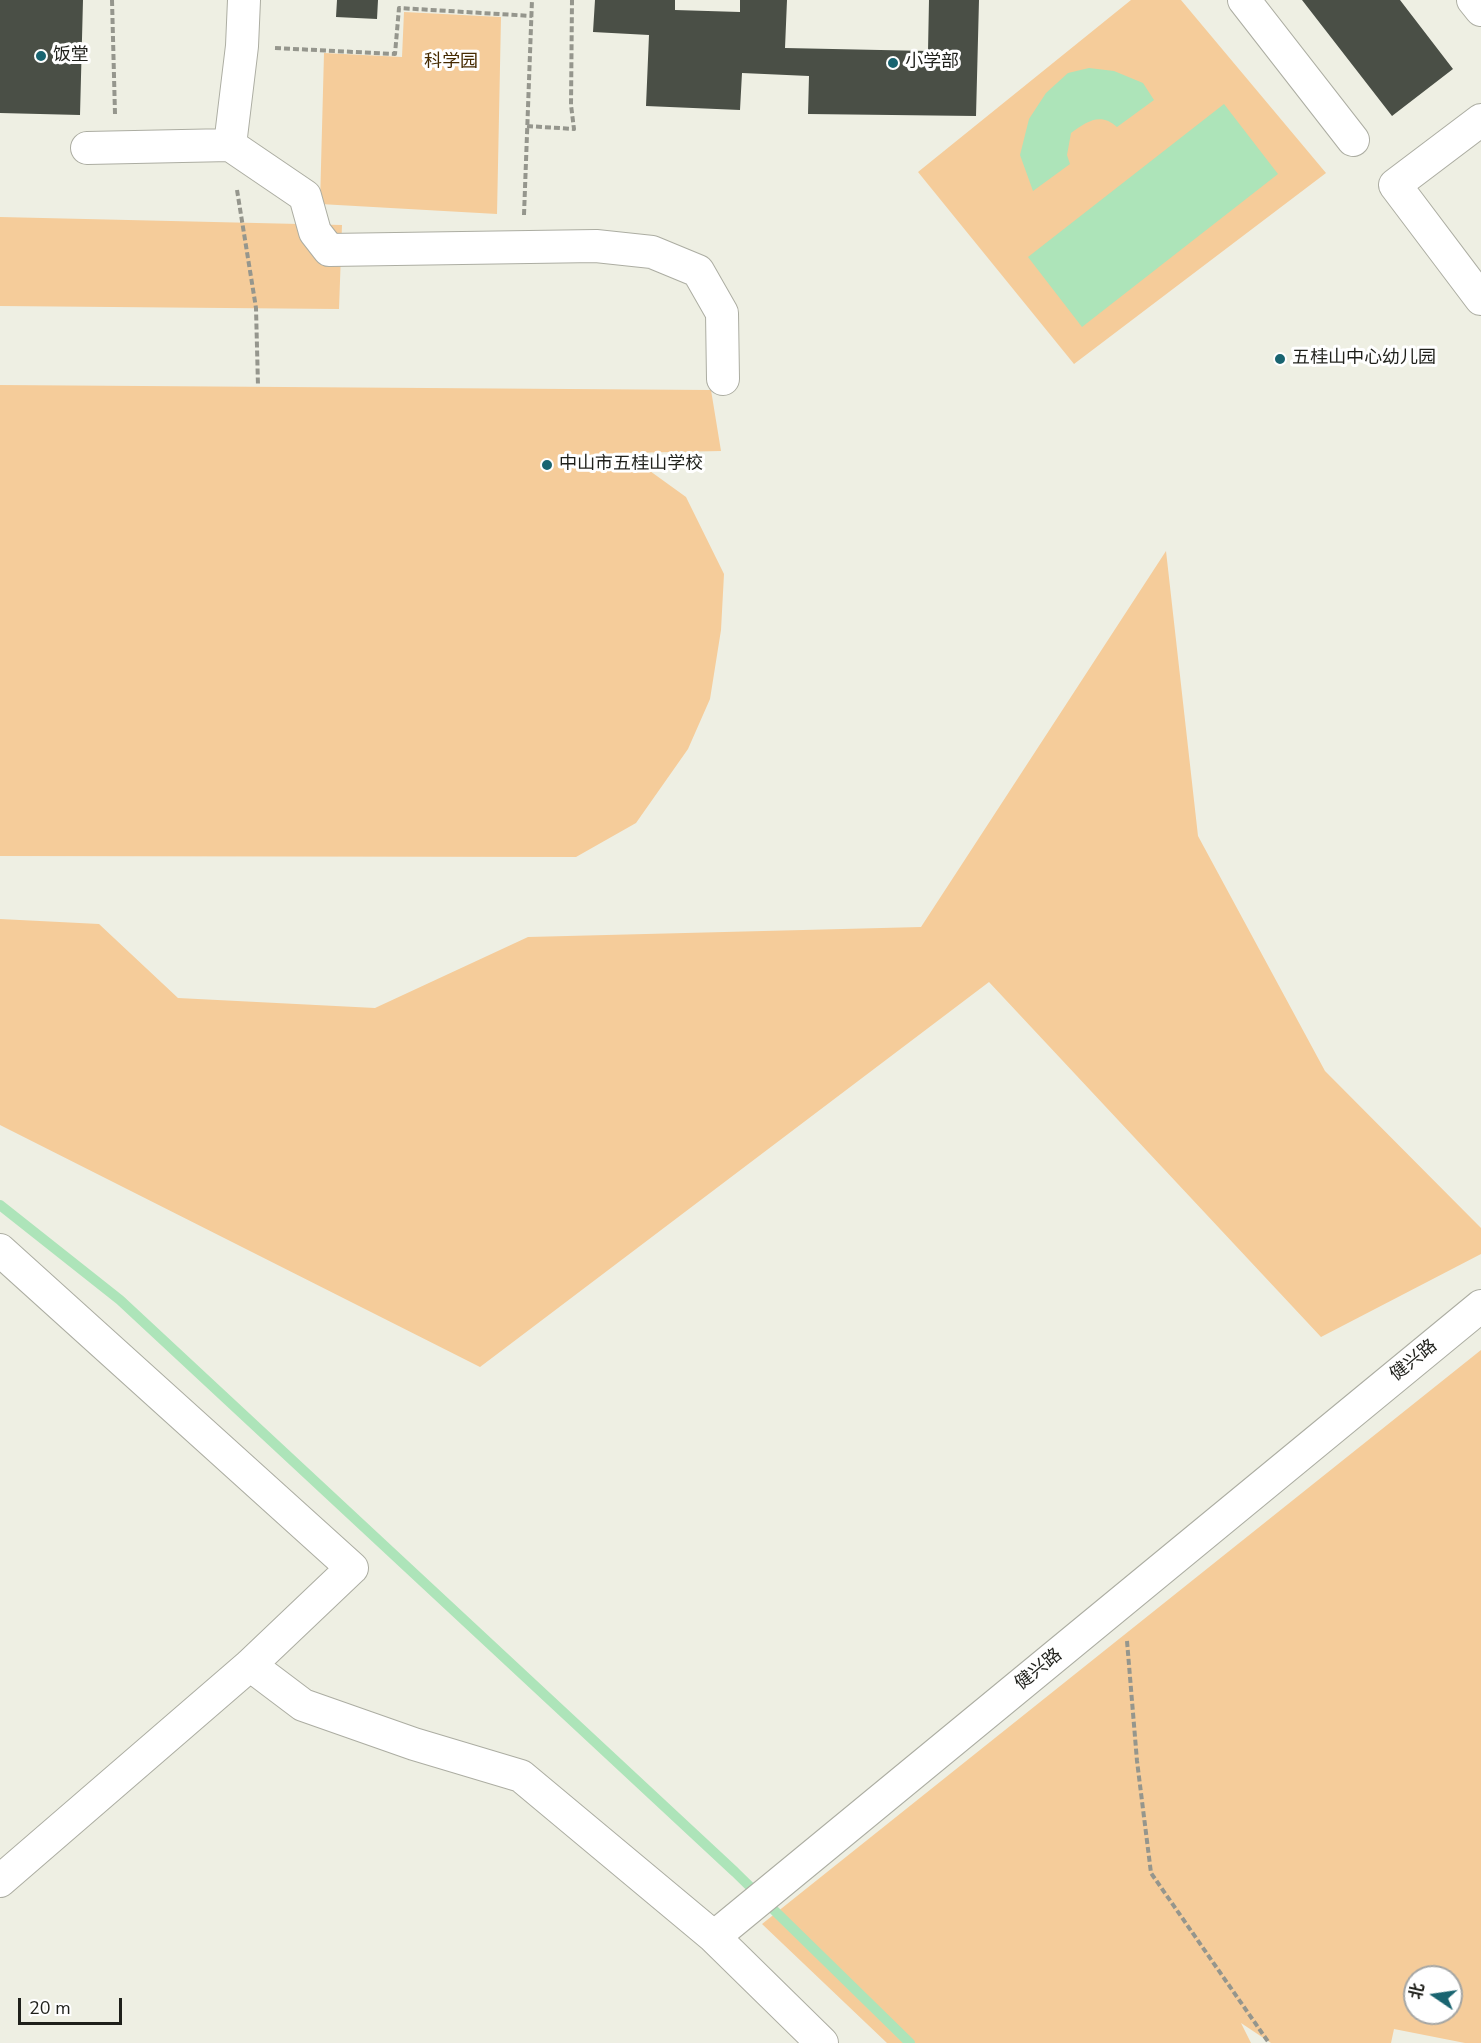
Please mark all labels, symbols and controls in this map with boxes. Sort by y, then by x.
place label: 饭堂 [53,45,89,67]
marker: 饭堂 [34,49,48,63]
park label: 科学园 [424,52,478,74]
place label: 小学部 [905,52,959,74]
marker: 小学部 [886,56,900,70]
place label: 五桂山中心幼儿园 [1292,348,1436,370]
marker: 五桂山中心幼儿园 [1273,352,1287,366]
place label: 中山市五桂山学校 [559,454,703,476]
marker: 中山市五桂山学校 [540,458,554,472]
street label: 健兴路 [1386,1336,1442,1386]
street label: 健兴路 [1011,1645,1067,1695]
north arrow [1403,1965,1463,2025]
text: 北 [1405,1981,1430,2002]
scale bar [21,1986,124,2024]
text: 20 m [29,1996,71,2020]

